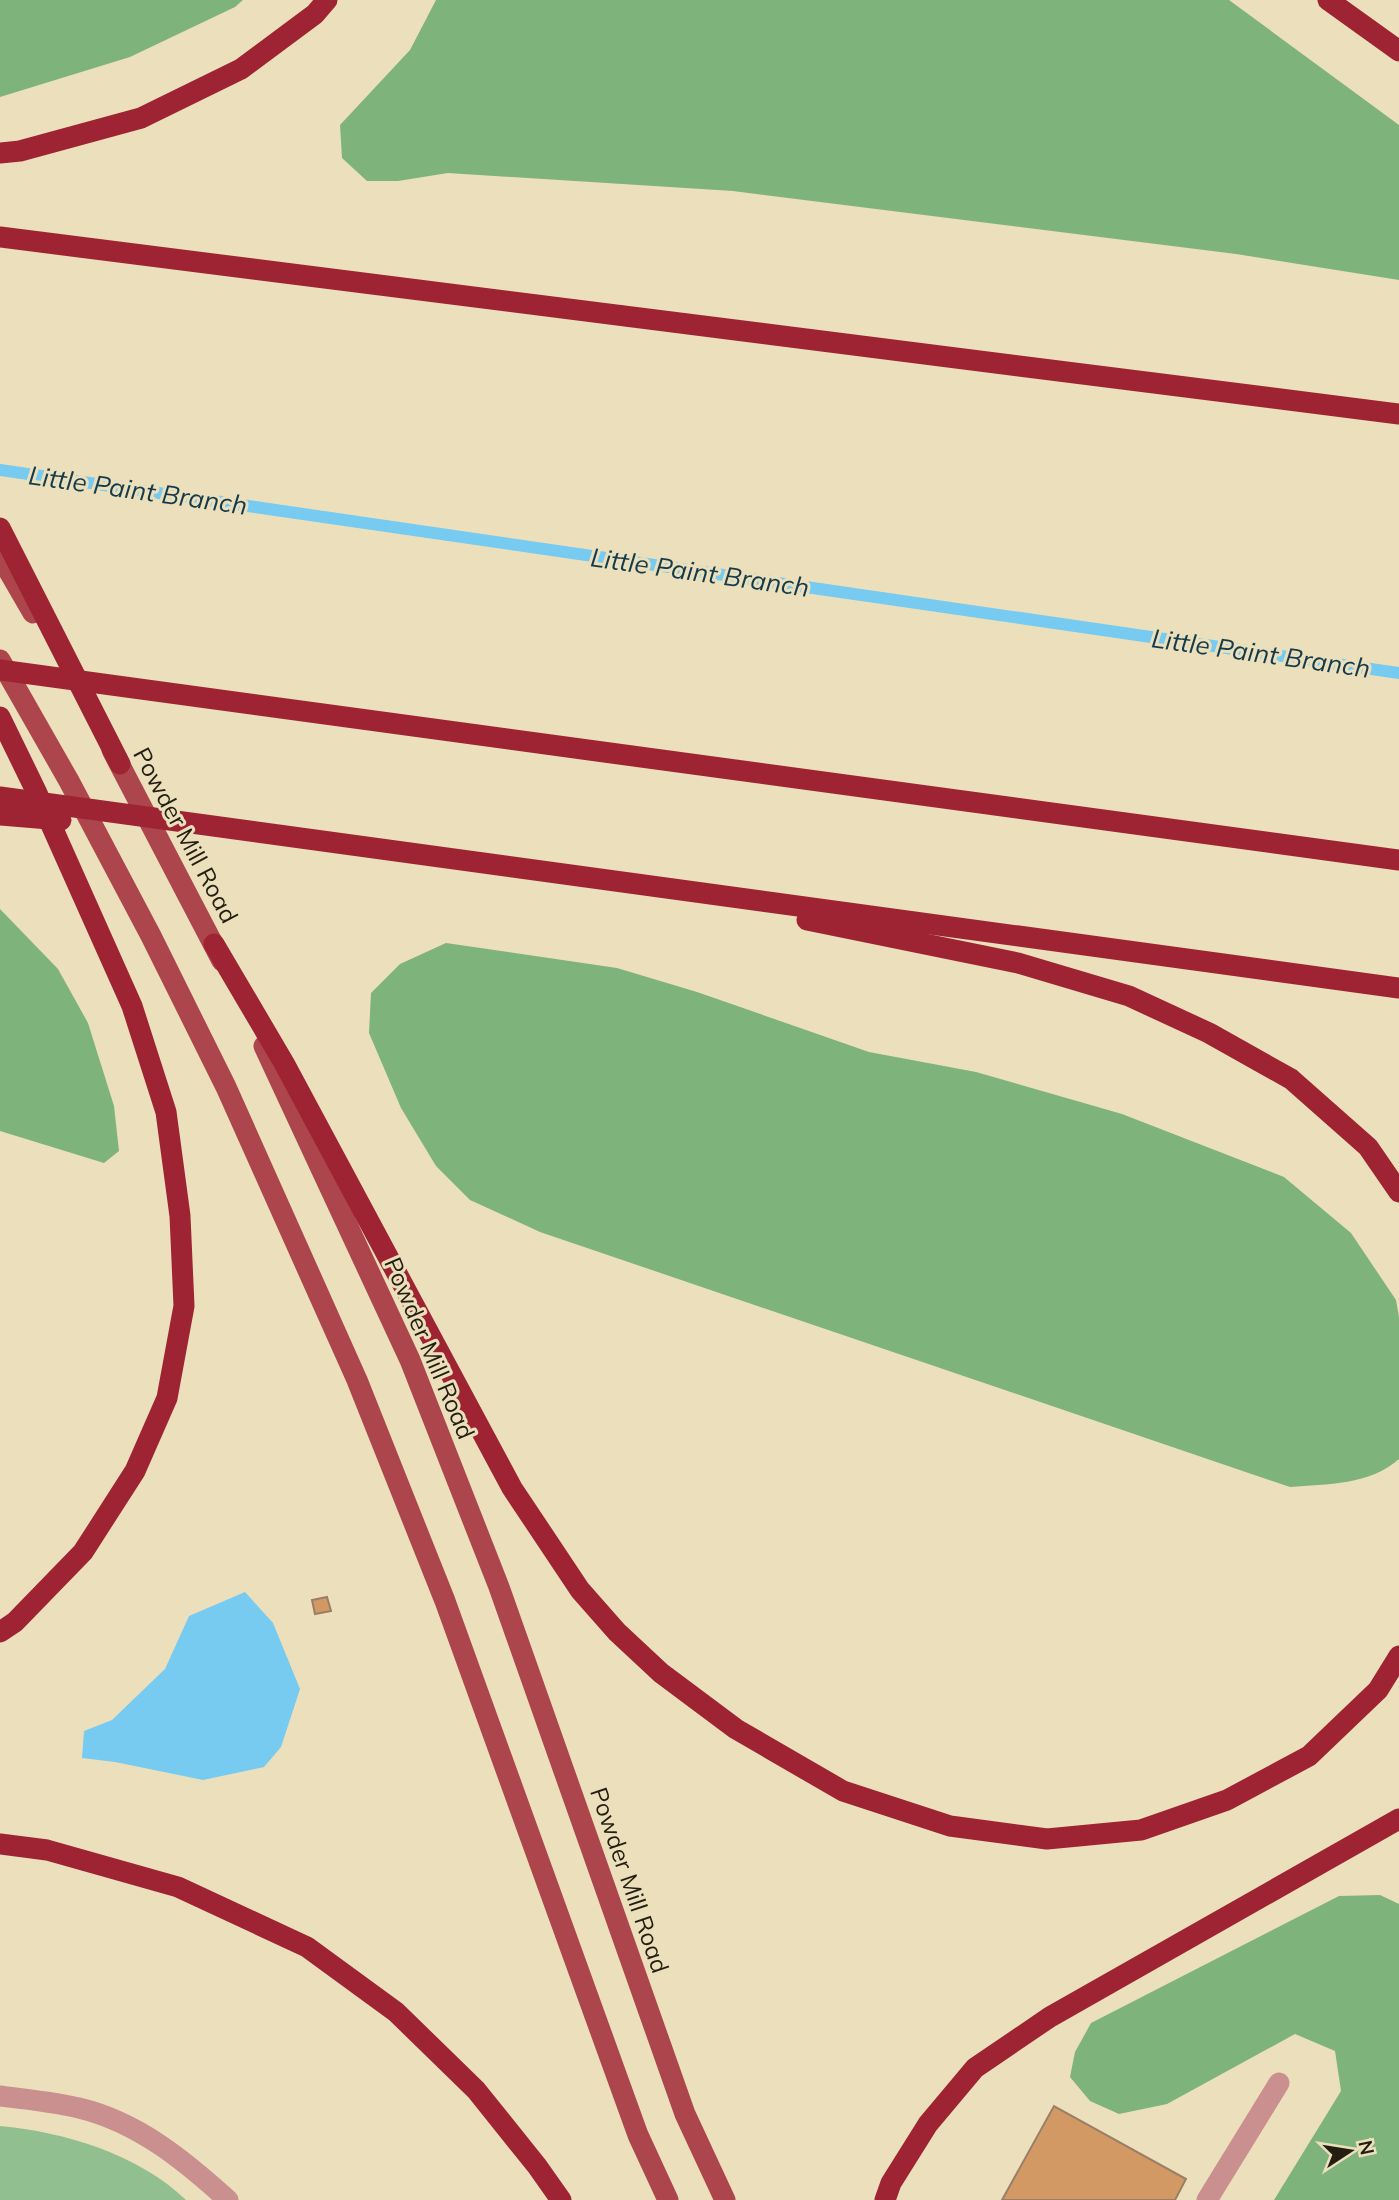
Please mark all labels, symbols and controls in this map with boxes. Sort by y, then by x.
water label: Little Paint Branch [27,458,249,522]
water label: Little Paint Branch [589,540,811,604]
water label: Little Paint Branch [1150,621,1372,685]
street label: Powder Mill Road [127,742,245,928]
street label: Powder Mill Road [378,1253,482,1443]
street label: Powder Mill Road [584,1783,676,1977]
north arrow [1315,2116,1385,2186]
text: N [1353,2138,1380,2157]

